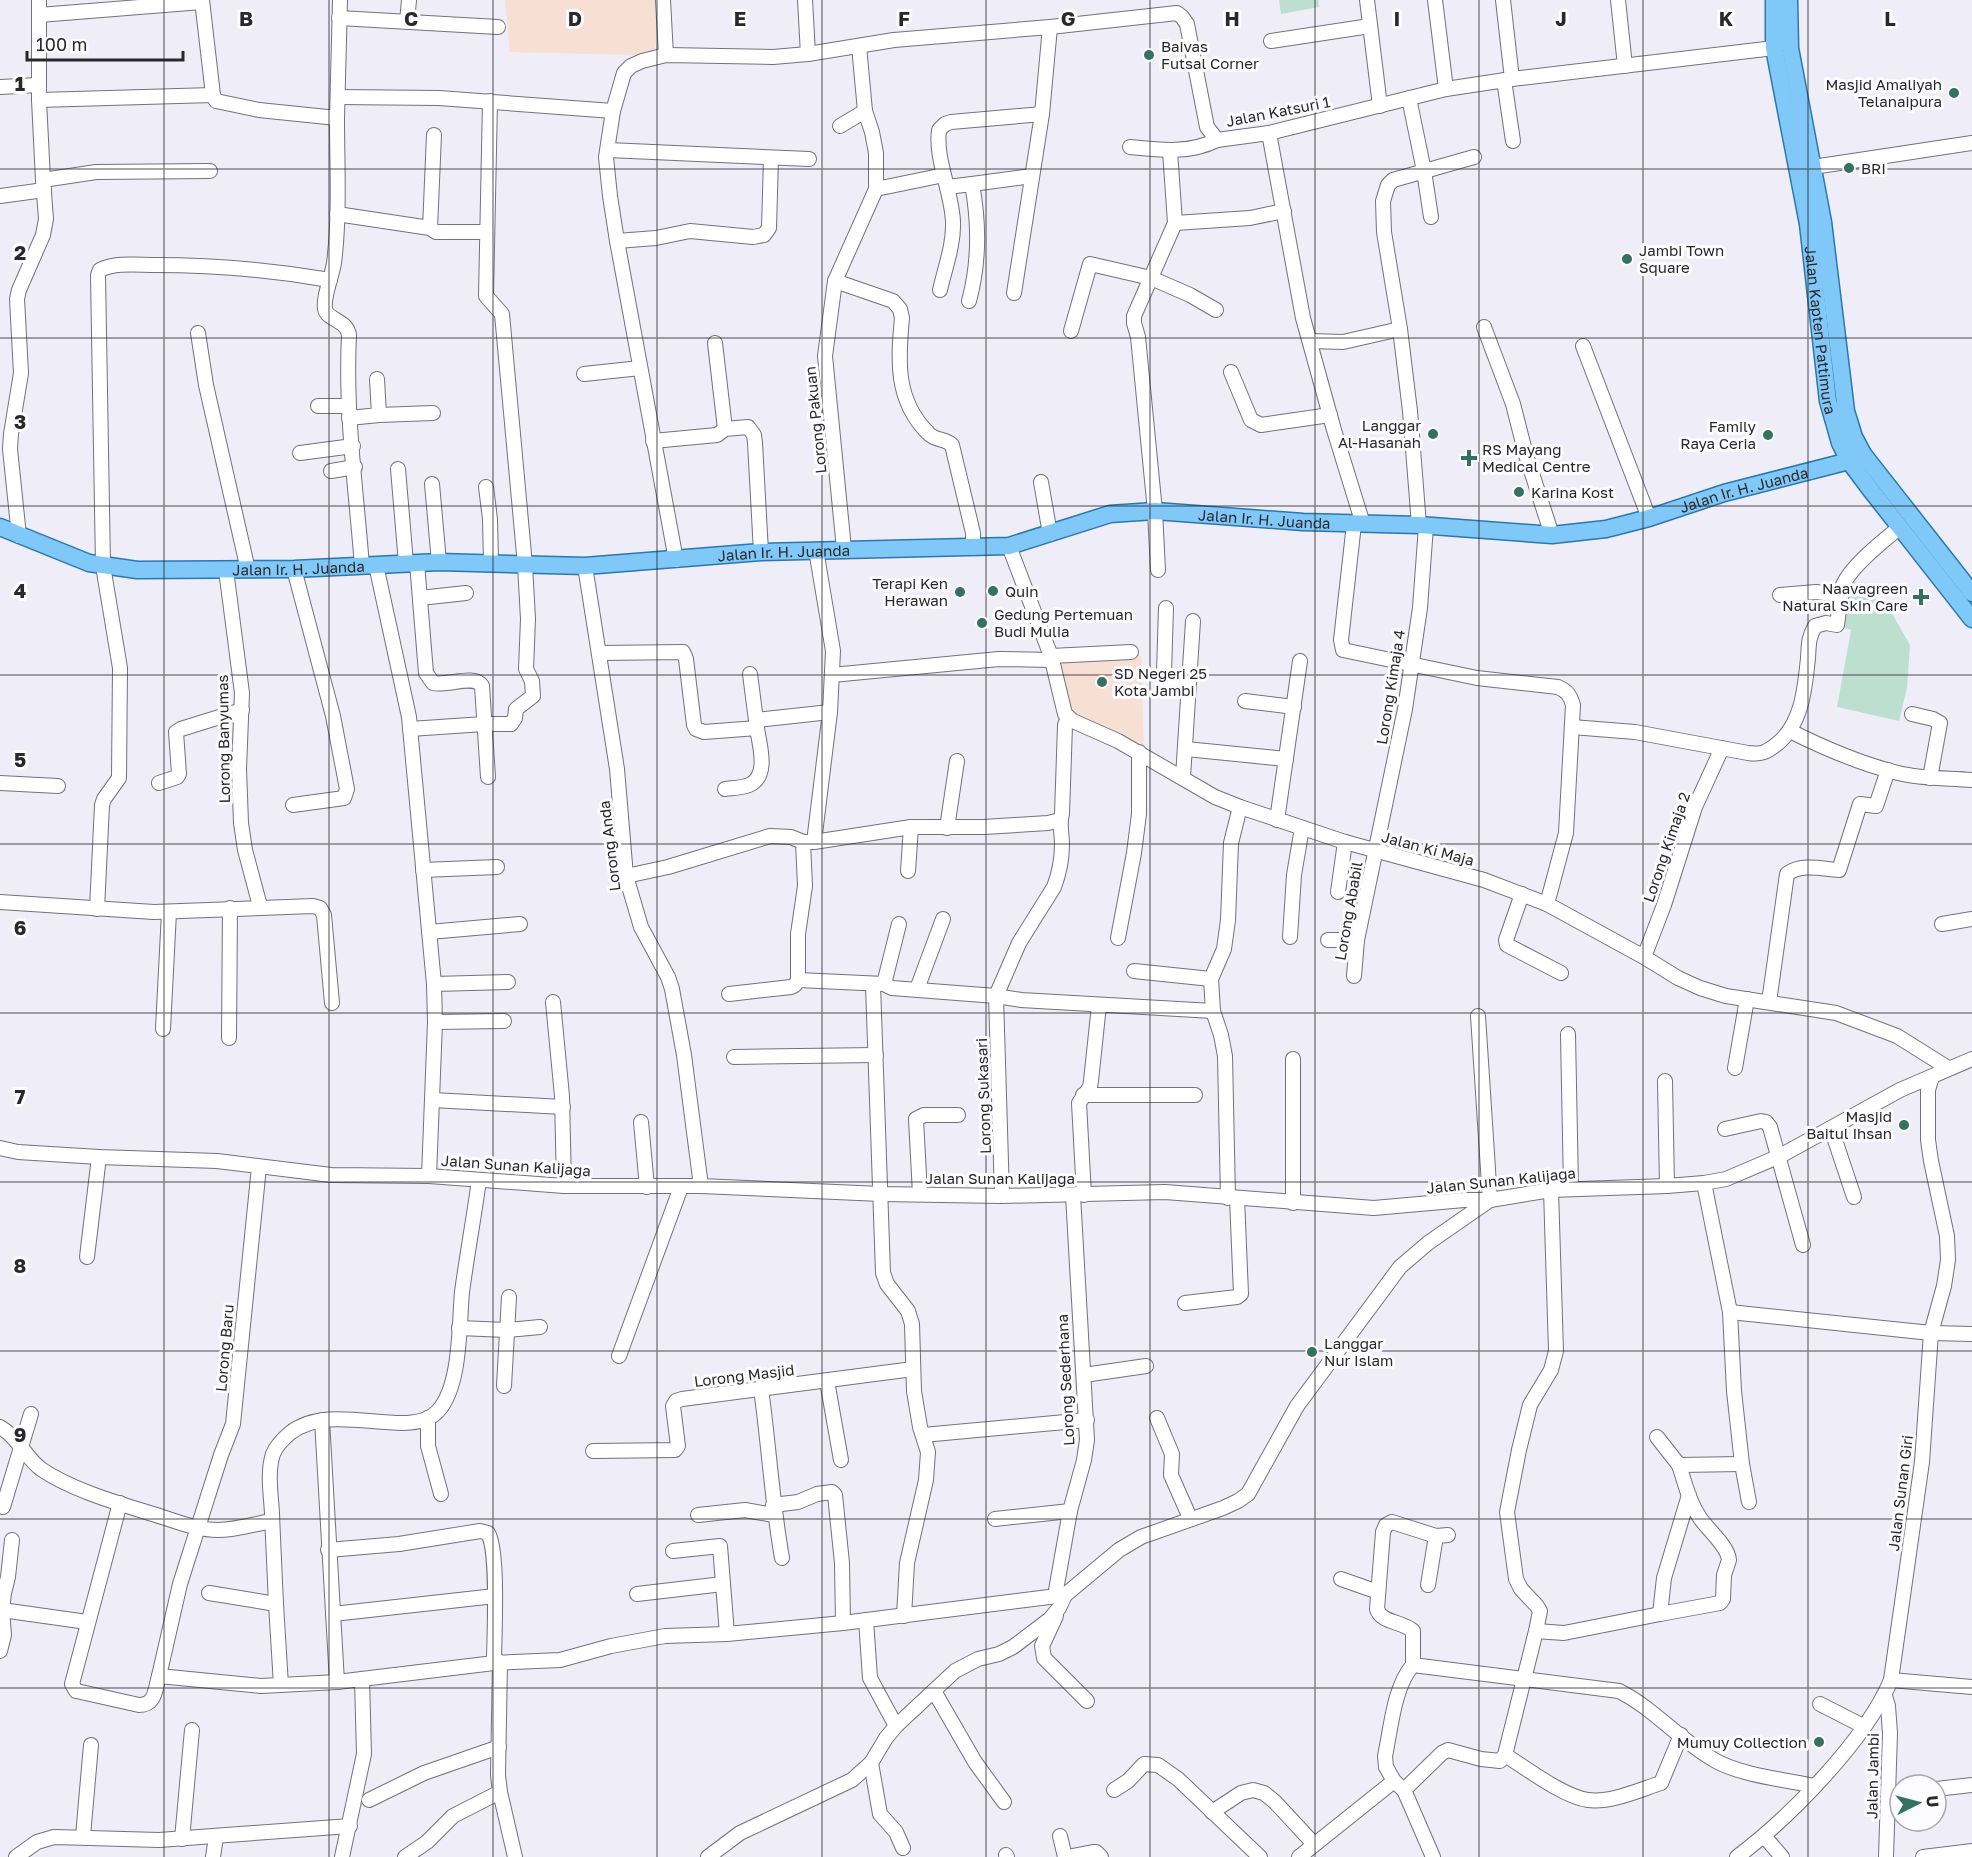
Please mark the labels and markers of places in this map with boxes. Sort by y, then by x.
place label: Baivas Futsal Corner [1161,37,1259,72]
marker: Baivas Futsal Corner [1142,48,1156,62]
place label: Masjid Amaliyah Telanaipura [1825,75,1942,110]
marker: Masjid Amaliyah Telanaipura [1947,86,1961,100]
place label: BRI [1861,159,1886,177]
marker: BRI [1842,161,1856,175]
place label: Jambi Town Square [1639,241,1724,276]
marker: Jambi Town Square [1620,252,1634,266]
place label: Langgar Al-Hasanah [1338,416,1421,451]
place label: Family Raya Ceria [1680,417,1757,452]
marker: Langgar Al-Hasanah [1426,427,1440,441]
marker: Family Raya Ceria [1761,428,1775,442]
place label: RS Mayang Medical Centre [1482,440,1591,475]
marker: RS Mayang Medical Centre [1460,449,1478,467]
place label: Karina Kost [1531,483,1614,501]
marker: Karina Kost [1512,485,1526,499]
place label: Terapi Ken Herawan [872,574,948,609]
place label: Naavagreen Natural Skin Care [1782,579,1908,614]
place label: Quin [1005,582,1038,600]
marker: Quin [986,584,1000,598]
marker: Terapi Ken Herawan [953,585,967,599]
marker: Naavagreen Natural Skin Care [1912,588,1930,606]
place label: Gedung Pertemuan Budi Mulia [994,605,1133,640]
marker: Gedung Pertemuan Budi Mulia [975,616,989,630]
place label: SD Negeri 25 Kota Jambi [1114,664,1207,699]
marker: SD Negeri 25 Kota Jambi [1095,675,1109,689]
place label: Masjid Baitul Ihsan [1806,1107,1892,1142]
marker: Masjid Baitul Ihsan [1897,1118,1911,1132]
place label: Langgar Nur Islam [1324,1334,1393,1369]
marker: Langgar Nur Islam [1305,1345,1319,1359]
place label: Mumuy Collection [1677,1733,1807,1751]
marker: Mumuy Collection [1812,1735,1826,1749]

